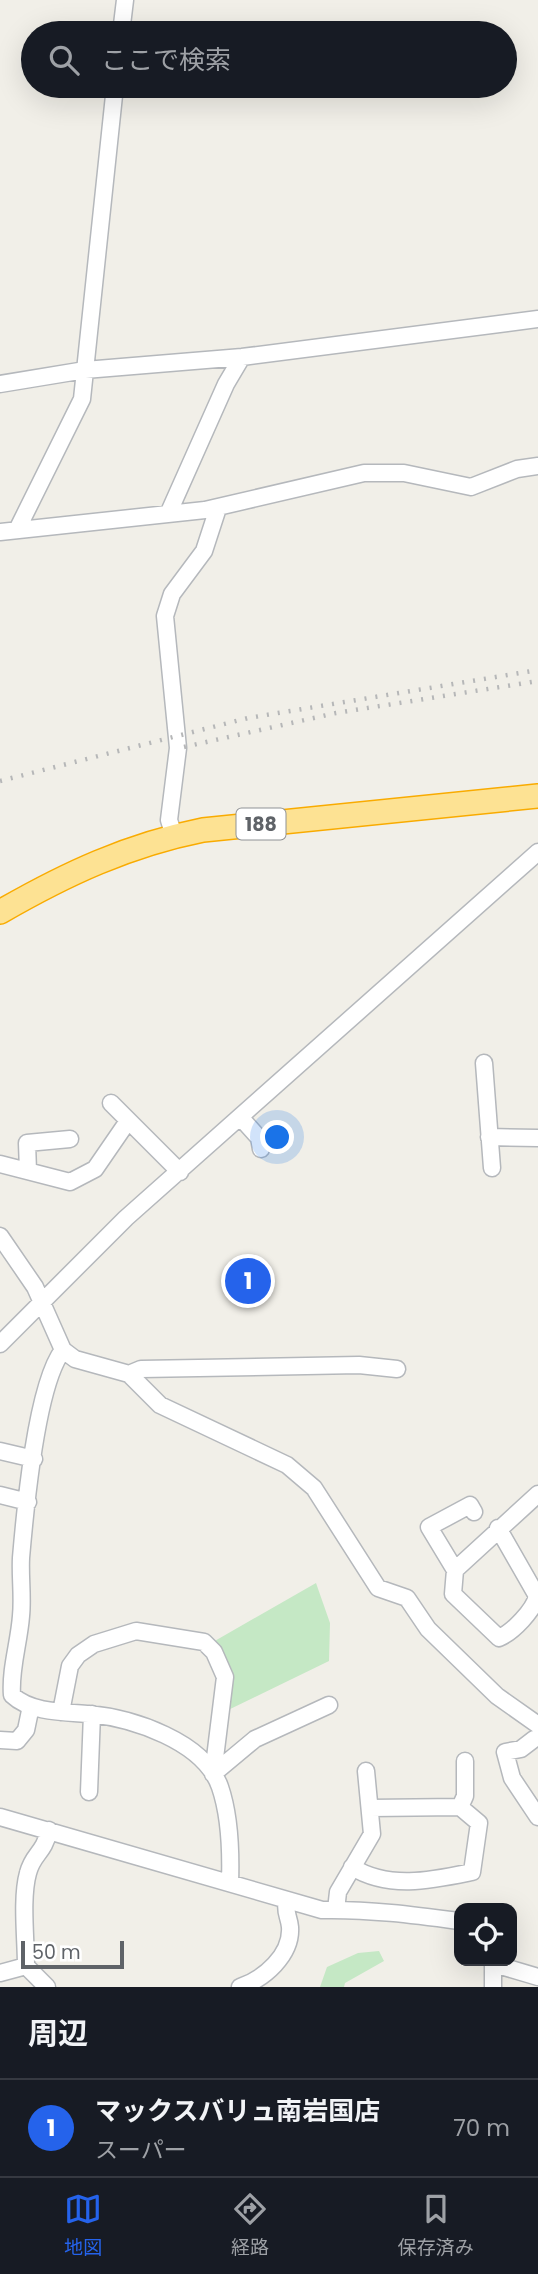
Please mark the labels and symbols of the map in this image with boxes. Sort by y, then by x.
road number: 188 [236,808,286,839]
your location [260,1120,294,1154]
pin: 1 [225,1255,271,1307]
scale bar [21,1938,124,1970]

